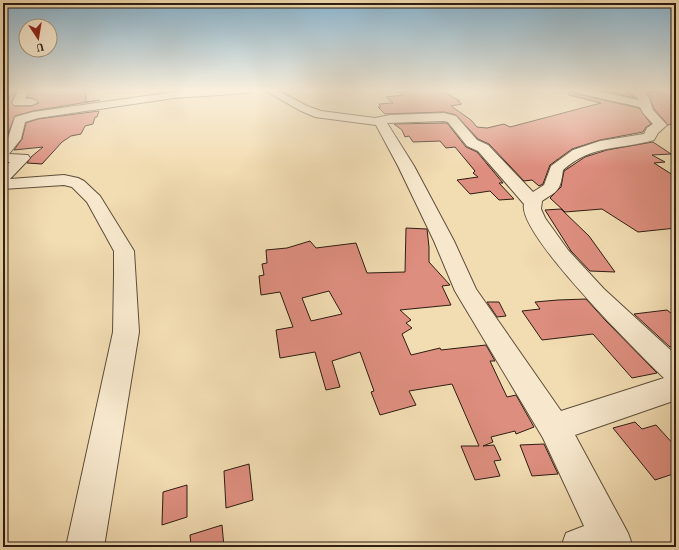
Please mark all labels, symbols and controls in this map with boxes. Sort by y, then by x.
north arrow [18,18,58,58]
text: U [34,38,45,55]

